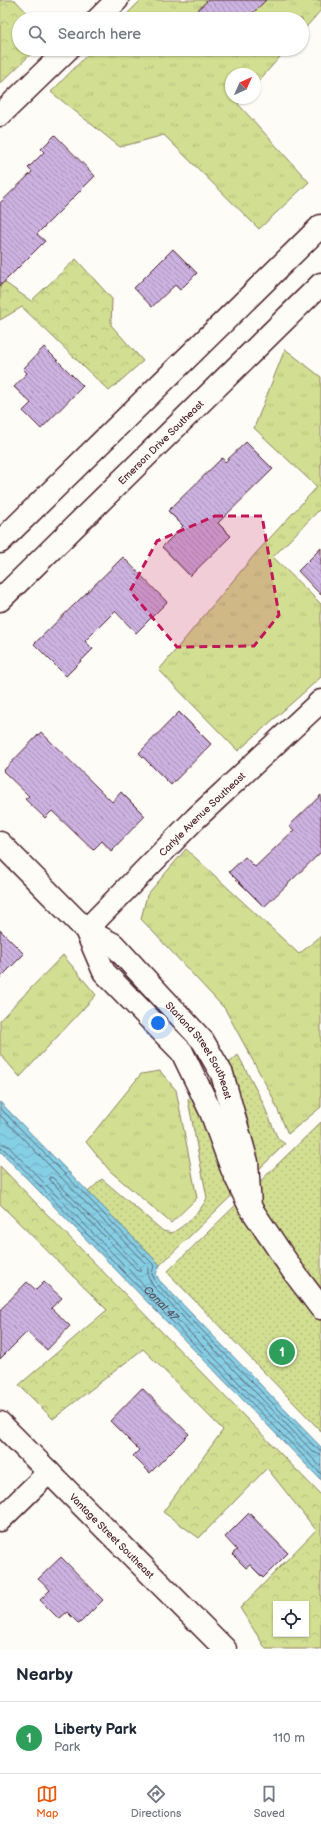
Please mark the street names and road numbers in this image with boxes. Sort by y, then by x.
street label: Emerson Drive Southeast [116,398,206,487]
street label: Carlyle Avenue Southeast [157,770,248,859]
street label: Starland Street Southeast [163,1000,234,1100]
street label: Vantage Street Southeast [67,1491,156,1581]

